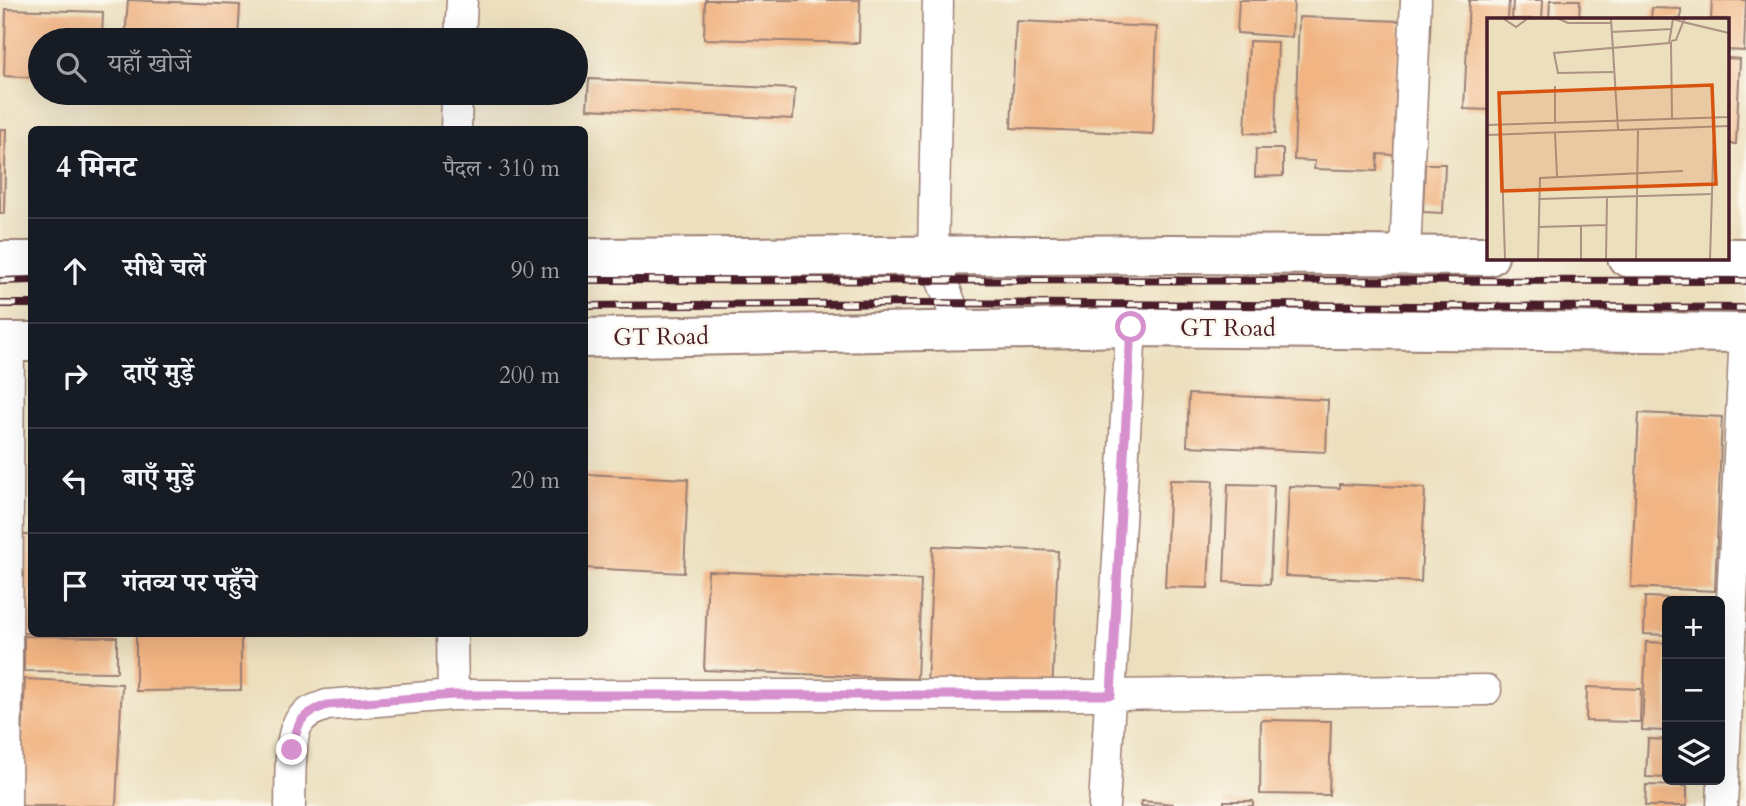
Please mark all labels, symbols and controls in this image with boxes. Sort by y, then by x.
inset map [1487,18,1728,259]
search box [28,28,588,105]
text: यहाँ खोजें [108,46,191,81]
icon: search [52,48,90,86]
text: 4 मिनट [56,147,136,188]
text: पैदल · 310 m [443,153,560,184]
text: सीधे चलें [123,250,205,285]
icon: ahead [56,252,94,290]
text: 90 m [511,255,560,286]
route start [1115,311,1146,342]
street label: GT Road [1180,312,1276,345]
street label: GT Road [613,320,709,354]
text: दाएँ मुड़ें [123,355,194,390]
icon: right [56,357,94,395]
text: 200 m [499,360,560,391]
text: बाएँ मुड़ें [123,460,194,495]
icon: left [56,462,94,500]
text: 20 m [511,465,560,496]
text: गंतव्य पर पहुँचे [123,565,257,600]
icon: arrive [56,567,94,605]
map controls [1662,596,1725,785]
button: + [1662,596,1725,659]
button: − [1662,659,1725,722]
button: layers [1662,722,1725,785]
route end [276,734,307,765]

